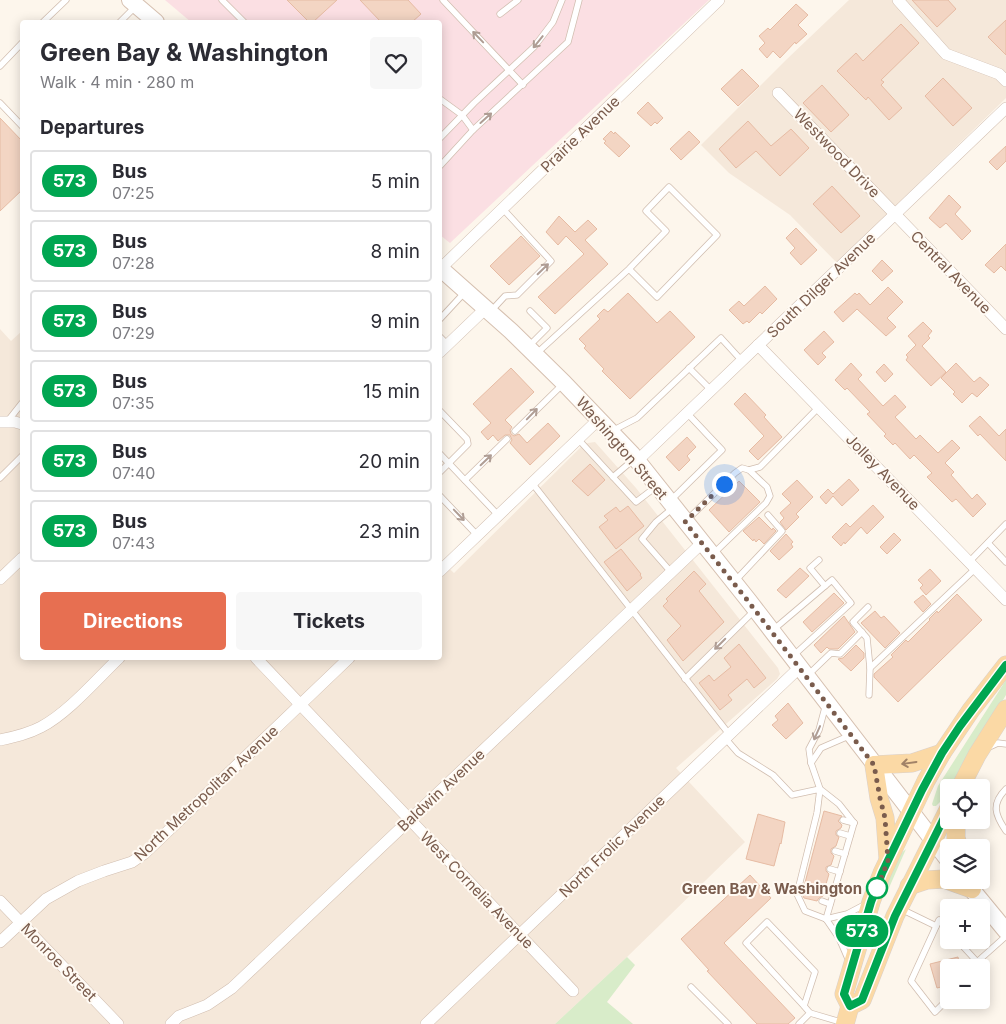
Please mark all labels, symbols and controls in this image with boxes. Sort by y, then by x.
one-way arrow [472,30,484,43]
one-way arrow [532,35,543,48]
button: heart [370,37,422,89]
text: Green Bay & Washington [40,38,328,67]
text: Walk · 4 min · 280 m [40,72,194,92]
street label: Prairie Avenue [537,92,623,176]
street label: Westwood Drive [790,105,884,201]
one-way arrow [480,112,493,124]
text: Departures [40,116,144,139]
text: Bus [112,160,147,183]
text: 573 [53,170,86,191]
text: 5 min [371,170,420,193]
text: 07:25 [112,183,154,203]
street label: Central Avenue [907,227,995,317]
street label: South Dilger Avenue [763,228,879,342]
text: Bus [112,230,147,253]
text: 573 [53,240,86,261]
text: 8 min [370,240,420,263]
text: 07:28 [112,253,155,273]
one-way arrow [537,263,549,275]
text: Bus [112,300,147,323]
text: 573 [53,310,86,331]
text: 9 min [370,310,420,333]
text: 07:29 [112,323,155,343]
text: Bus [112,370,147,393]
text: 573 [53,380,86,401]
text: 15 min [363,380,420,403]
text: 07:35 [112,393,155,413]
street label: Washington Street [572,393,672,503]
one-way arrow [526,408,538,420]
street label: Jolley Avenue [842,430,924,514]
text: Bus [112,440,147,463]
text: 573 [53,450,86,471]
text: 20 min [359,450,420,473]
one-way arrow [480,453,492,466]
text: 07:40 [112,463,155,483]
your location [712,472,737,497]
one-way arrow [453,509,465,522]
text: Bus [112,510,147,533]
text: 573 [53,520,86,541]
text: 23 min [359,520,420,543]
text: 07:43 [112,533,155,553]
button: Directions [40,592,226,650]
button: Tickets [236,592,422,650]
one-way arrow [714,638,727,650]
street label: North Metropolitan Avenue [130,721,282,865]
one-way arrow [811,725,821,740]
street label: Baldwin Avenue [393,745,489,835]
one-way arrow [901,758,917,768]
map controls [940,779,990,1009]
button: locate [940,779,990,829]
street label: North Frolic Avenue [555,791,669,901]
street label: West Cornelia Avenue [416,827,538,953]
button: layers [940,839,990,889]
marker: Green Bay & Washington [866,877,888,899]
place label: Green Bay & Washington [682,879,862,898]
button: + [940,899,990,949]
line badge: 573 [833,915,891,947]
street label: Monroe Street [17,919,101,1005]
text: 573 [845,920,879,941]
button: − [940,959,990,1009]

